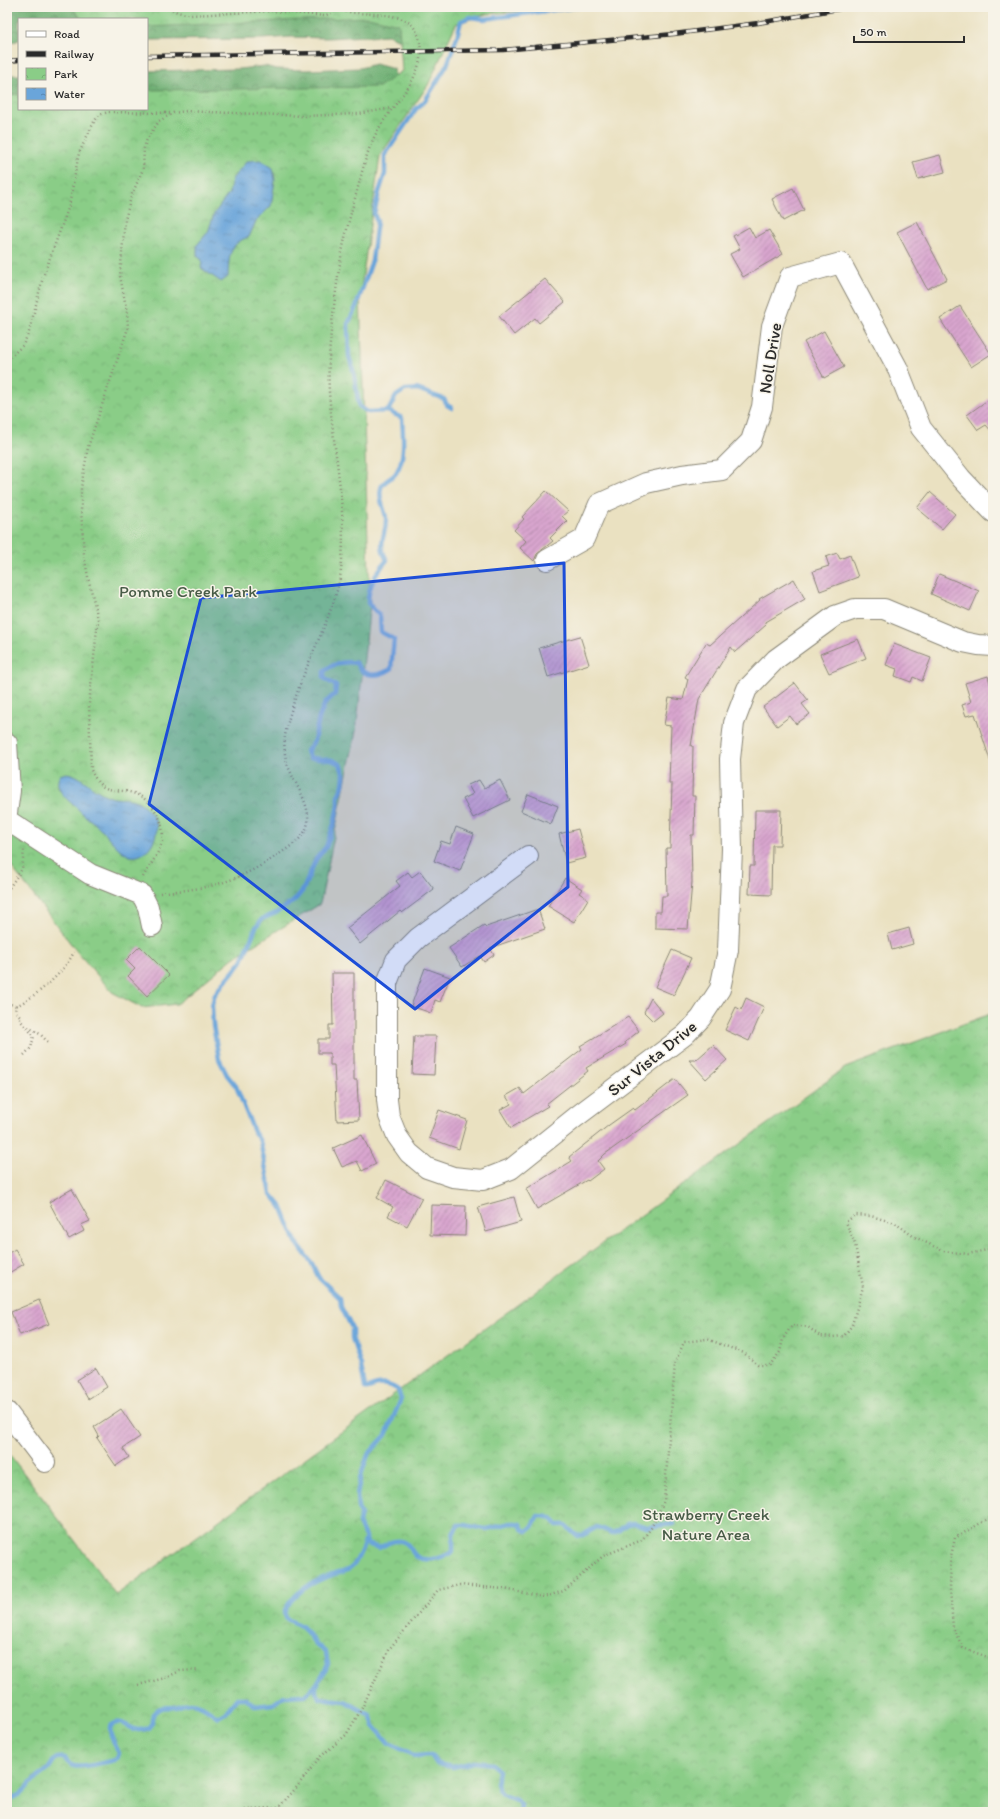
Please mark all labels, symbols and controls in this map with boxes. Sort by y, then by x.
legend [18,18,148,110]
scale bar [854,18,964,44]
text: 50 m [860,25,886,39]
text: Road [54,27,80,41]
text: Railway [54,47,94,61]
text: Park [54,67,78,81]
text: Water [54,87,85,101]
street label: Noll Drive [755,321,785,395]
park label: Pomme Creek Park [119,581,257,601]
street label: Sur Vista Drive [603,1016,701,1100]
park label: Strawberry Creek Nature Area [643,1504,770,1544]

